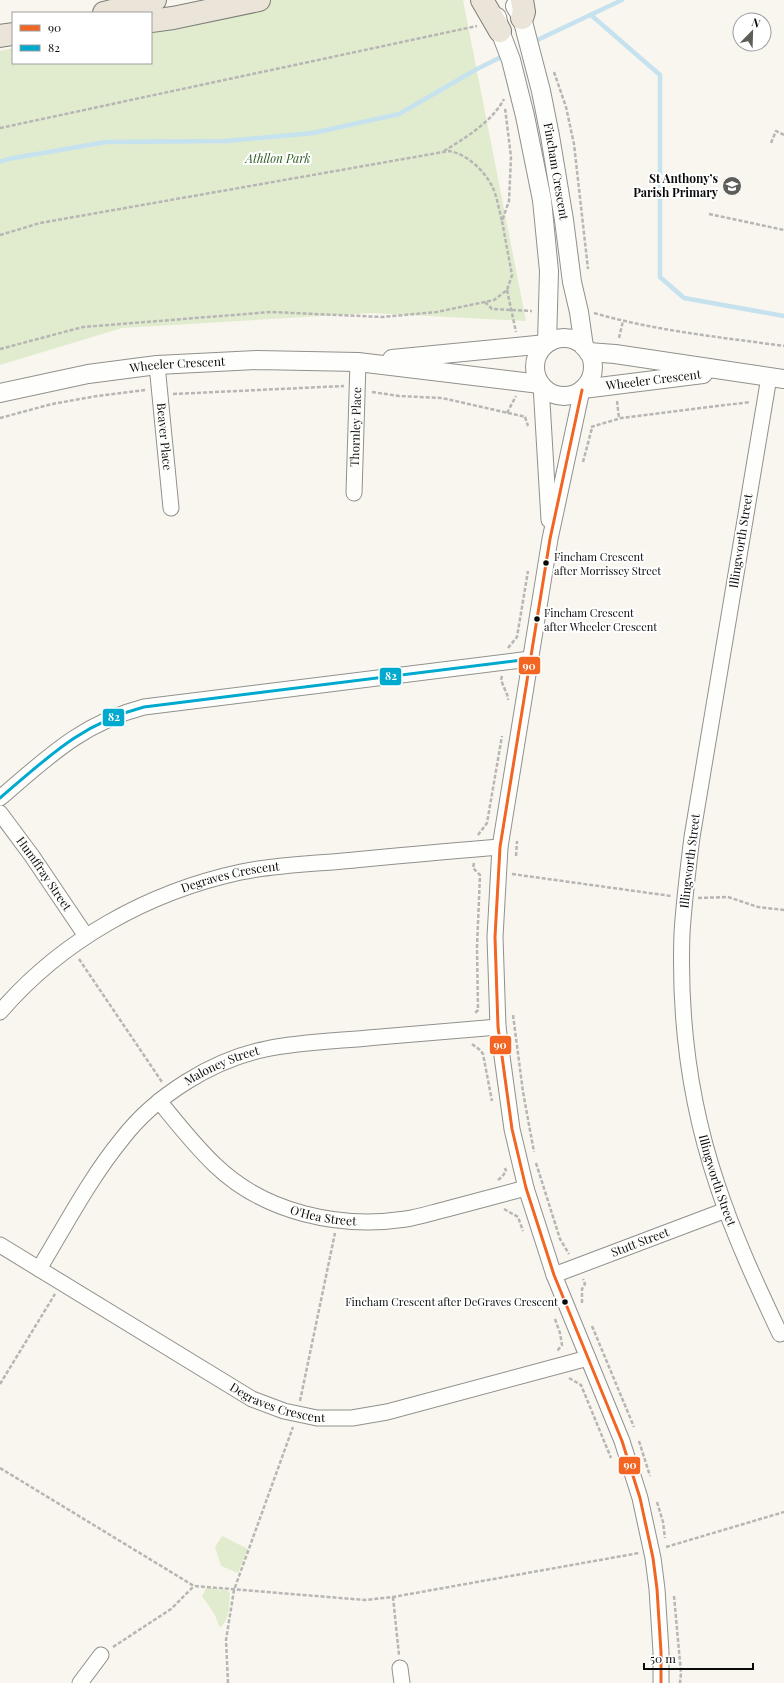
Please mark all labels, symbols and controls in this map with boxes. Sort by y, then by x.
legend [12,12,152,64]
north arrow [732,12,772,52]
text: N [750,14,763,31]
text: 90 [48,19,61,35]
text: 82 [48,39,60,55]
street label: Fincham Crescent [541,121,573,222]
park label: Athllon Park [243,150,311,166]
place label: St Anthony’s Parish Primary [633,170,719,200]
school or university icon: St Anthony’s Parish Primary [721,175,743,197]
street label: Wheeler Crescent [128,353,226,376]
street label: Wheeler Crescent [604,365,703,393]
street label: Thornley Place [346,387,364,467]
street label: Beaver Place [154,402,176,471]
street label: Illingworth Street [725,492,755,589]
place label: Fincham Crescent after Morrissey Street [554,549,661,578]
marker: Fincham Crescent after Morrissey Street [541,558,551,568]
place label: Fincham Crescent after Wheeler Crescent [544,605,657,634]
marker: Fincham Crescent after Wheeler Crescent [532,614,542,624]
line badge: 90 [518,656,541,675]
text: 90 [522,658,536,673]
line badge: 82 [379,667,402,686]
text: 82 [385,668,397,683]
line badge: 82 [102,708,125,727]
text: 82 [108,709,120,724]
street label: Illingworth Street [675,812,703,909]
street label: Humffray Street [13,833,76,914]
street label: Degraves Crescent [178,857,281,896]
line badge: 90 [489,1035,512,1055]
text: 90 [493,1037,507,1052]
street label: Maloney Street [181,1042,261,1088]
street label: Illingworth Street [696,1132,741,1229]
street label: O'Hea Street [288,1201,358,1229]
street label: Stutt Street [608,1223,672,1260]
place label: Fincham Crescent after DeGraves Crescent [345,1294,558,1309]
marker: Fincham Crescent after DeGraves Crescent [560,1297,570,1307]
street label: Degraves Crescent [227,1378,326,1425]
line badge: 90 [618,1456,641,1475]
text: 90 [623,1457,637,1472]
scale bar [644,1645,753,1671]
text: 50 m [650,1650,676,1666]

